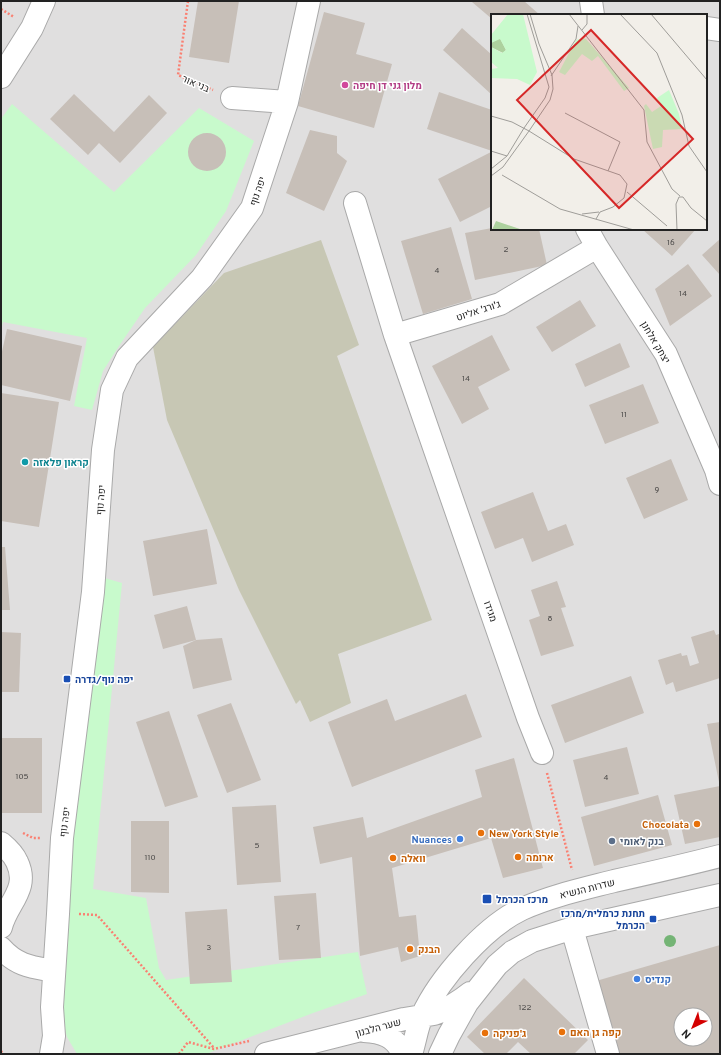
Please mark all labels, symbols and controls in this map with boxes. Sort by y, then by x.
inset map [491,14,707,230]
street label: בני אור [180,73,212,96]
marker: מלון גני דן חיפה [340,80,350,90]
place label: מלון גני דן חיפה [353,80,422,93]
street label: יפה נוף [247,175,269,208]
house number: 16 [667,238,675,248]
house number: 2 [504,245,509,255]
house number: 4 [435,266,440,276]
house number: 14 [679,289,687,299]
street label: ג'ורג' אליוט [455,298,502,325]
street label: יצחק אלחנן [637,319,672,366]
house number: 14 [462,374,470,384]
house number: 11 [621,410,627,420]
marker: קראון פלאזה [20,457,30,467]
place label: קראון פלאזה [33,457,89,470]
street label: יפה נוף [94,485,109,516]
house number: 9 [655,485,660,495]
street label: מגידו [480,599,499,624]
house number: 8 [548,614,553,624]
marker: יפה נוף/גדרה [62,674,72,684]
place label: יפה נוף/גדרה [75,674,134,687]
house number: 105 [15,772,29,782]
house number: 4 [604,773,609,783]
street label: יפה נוף [57,806,74,838]
place label: Chocolata [642,819,689,832]
marker: Chocolata [692,819,702,829]
marker: New York Style [476,828,486,838]
place label: New York Style [489,828,559,841]
place label: Nuances [411,834,452,847]
marker: Nuances [455,834,465,844]
marker: בנק לאומי [607,836,617,846]
place label: בנק לאומי [620,836,664,849]
house number: 5 [255,841,260,851]
marker: ארומה [513,852,523,862]
place label: ארומה [526,852,554,865]
house number: 110 [144,853,156,863]
marker: וואלה [388,853,398,863]
place label: וואלה [401,853,426,866]
street label: שדרות הנשיא [558,876,616,903]
marker: מרכז הכרמל [481,893,493,905]
place label: מרכז הכרמל [496,894,548,907]
place label: תחנת כרמלית/מרכז הכרמל [561,908,645,933]
marker: תחנת כרמלית/מרכז הכרמל [648,914,658,924]
house number: 7 [296,923,300,933]
house number: 3 [207,943,212,953]
marker: הבנק [405,944,415,954]
place label: הבנק [418,944,440,957]
marker: קנדיס [632,974,642,984]
place label: קנדיס [645,974,671,987]
house number: 122 [519,1003,531,1013]
north arrow [673,1007,713,1047]
street label: שער הלבנון [354,1016,403,1041]
text: N [679,1026,695,1041]
marker: קפה גן האם [557,1027,567,1037]
place label: קפה גן האם [570,1027,621,1040]
marker: ג'פניקה [480,1028,490,1038]
place label: ג'פניקה [493,1028,527,1041]

